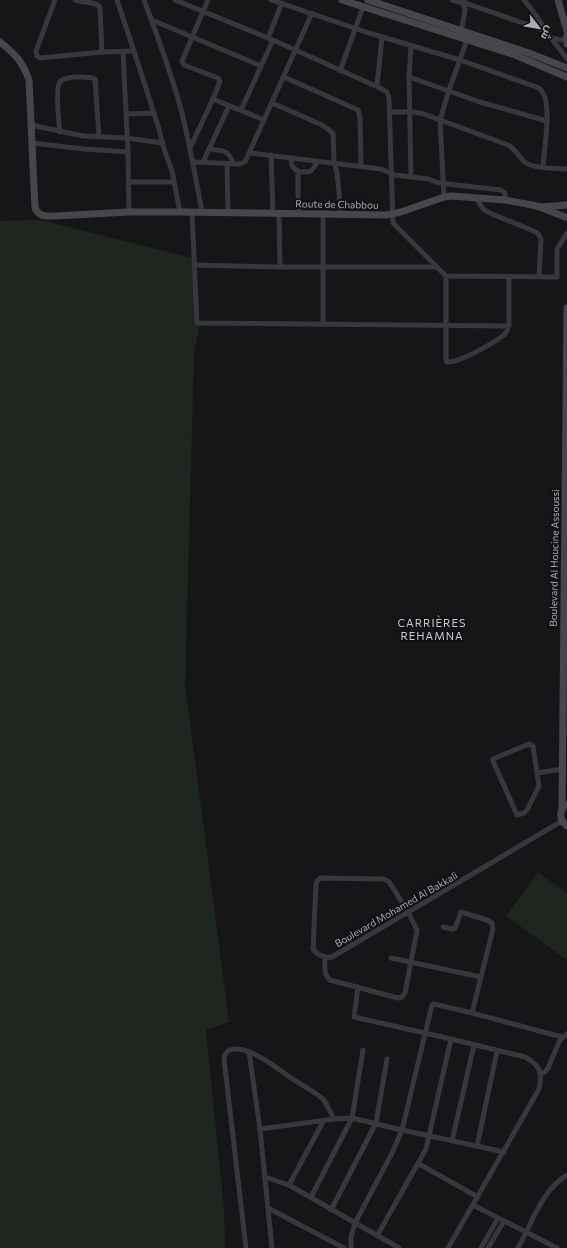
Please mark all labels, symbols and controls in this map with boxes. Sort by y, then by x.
north arrow [519,8,559,48]
text: ش [538,23,557,43]
street label: Route de Chabbou [295,197,379,211]
street label: Boulevard Al Houcine Assoussi [547,489,561,627]
district label: CARRIÈRES REHAMNA [398,615,466,642]
street label: Boulevard Mohamed Al Bakkali [332,869,460,949]

